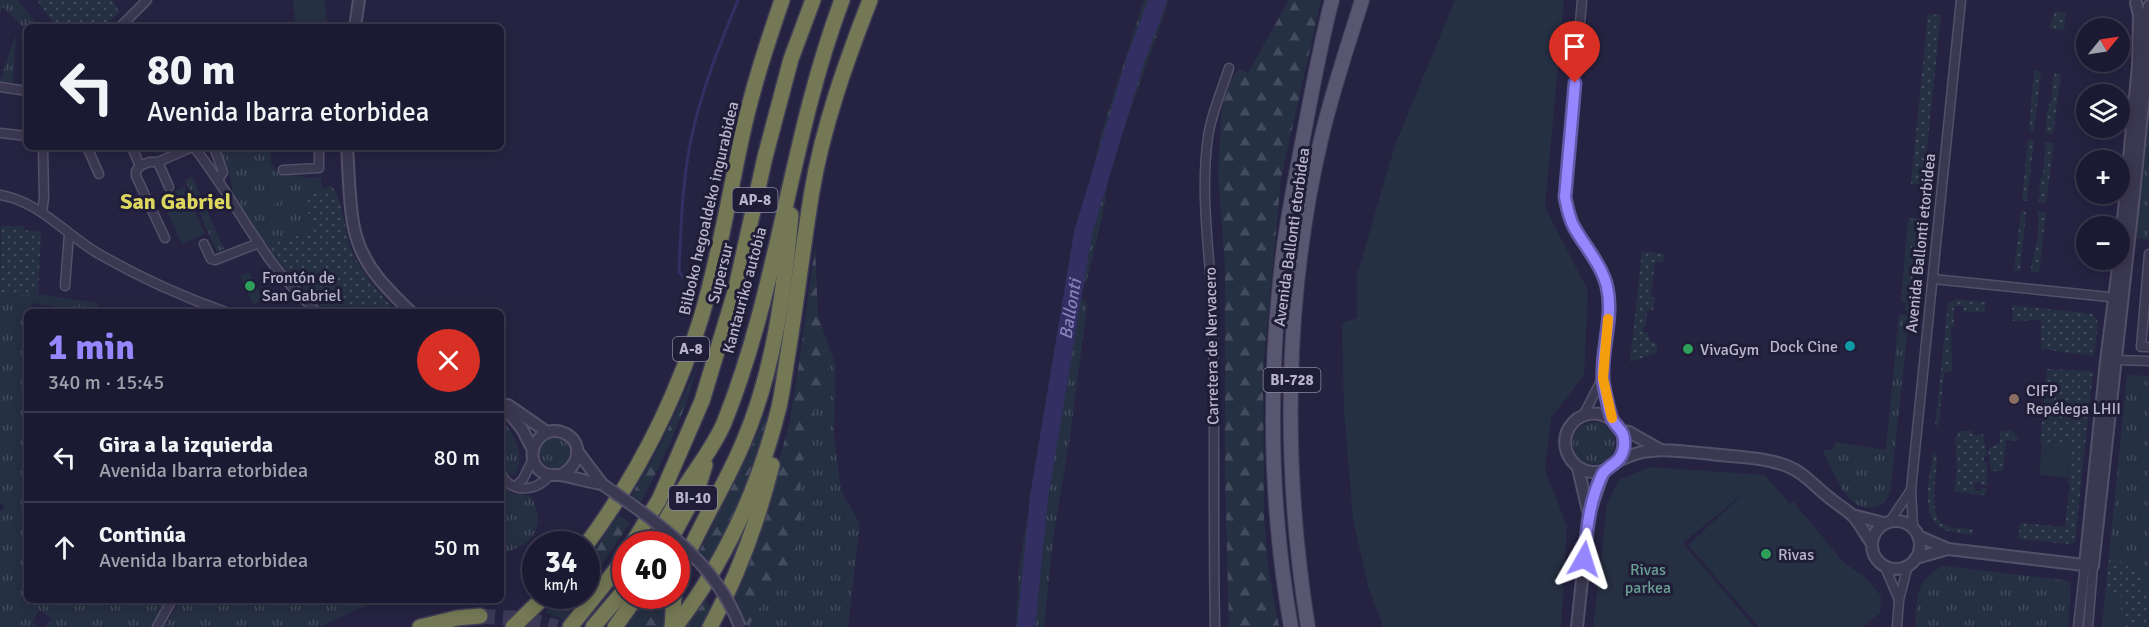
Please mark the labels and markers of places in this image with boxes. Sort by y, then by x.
pin [1549,21,1600,83]
place label: Frontón de San Gabriel [262,268,342,306]
marker: Frontón de San Gabriel [243,279,257,293]
place label: Dock Cine [1769,337,1838,357]
marker: Dock Cine [1843,339,1857,353]
place label: VivaGym [1700,340,1759,360]
marker: VivaGym [1681,342,1695,356]
place label: CIFP Repélega LHII [2026,381,2121,419]
marker: CIFP Repélega LHII [2007,392,2021,406]
place label: Rivas [1778,545,1814,565]
marker: Rivas [1759,547,1773,561]

